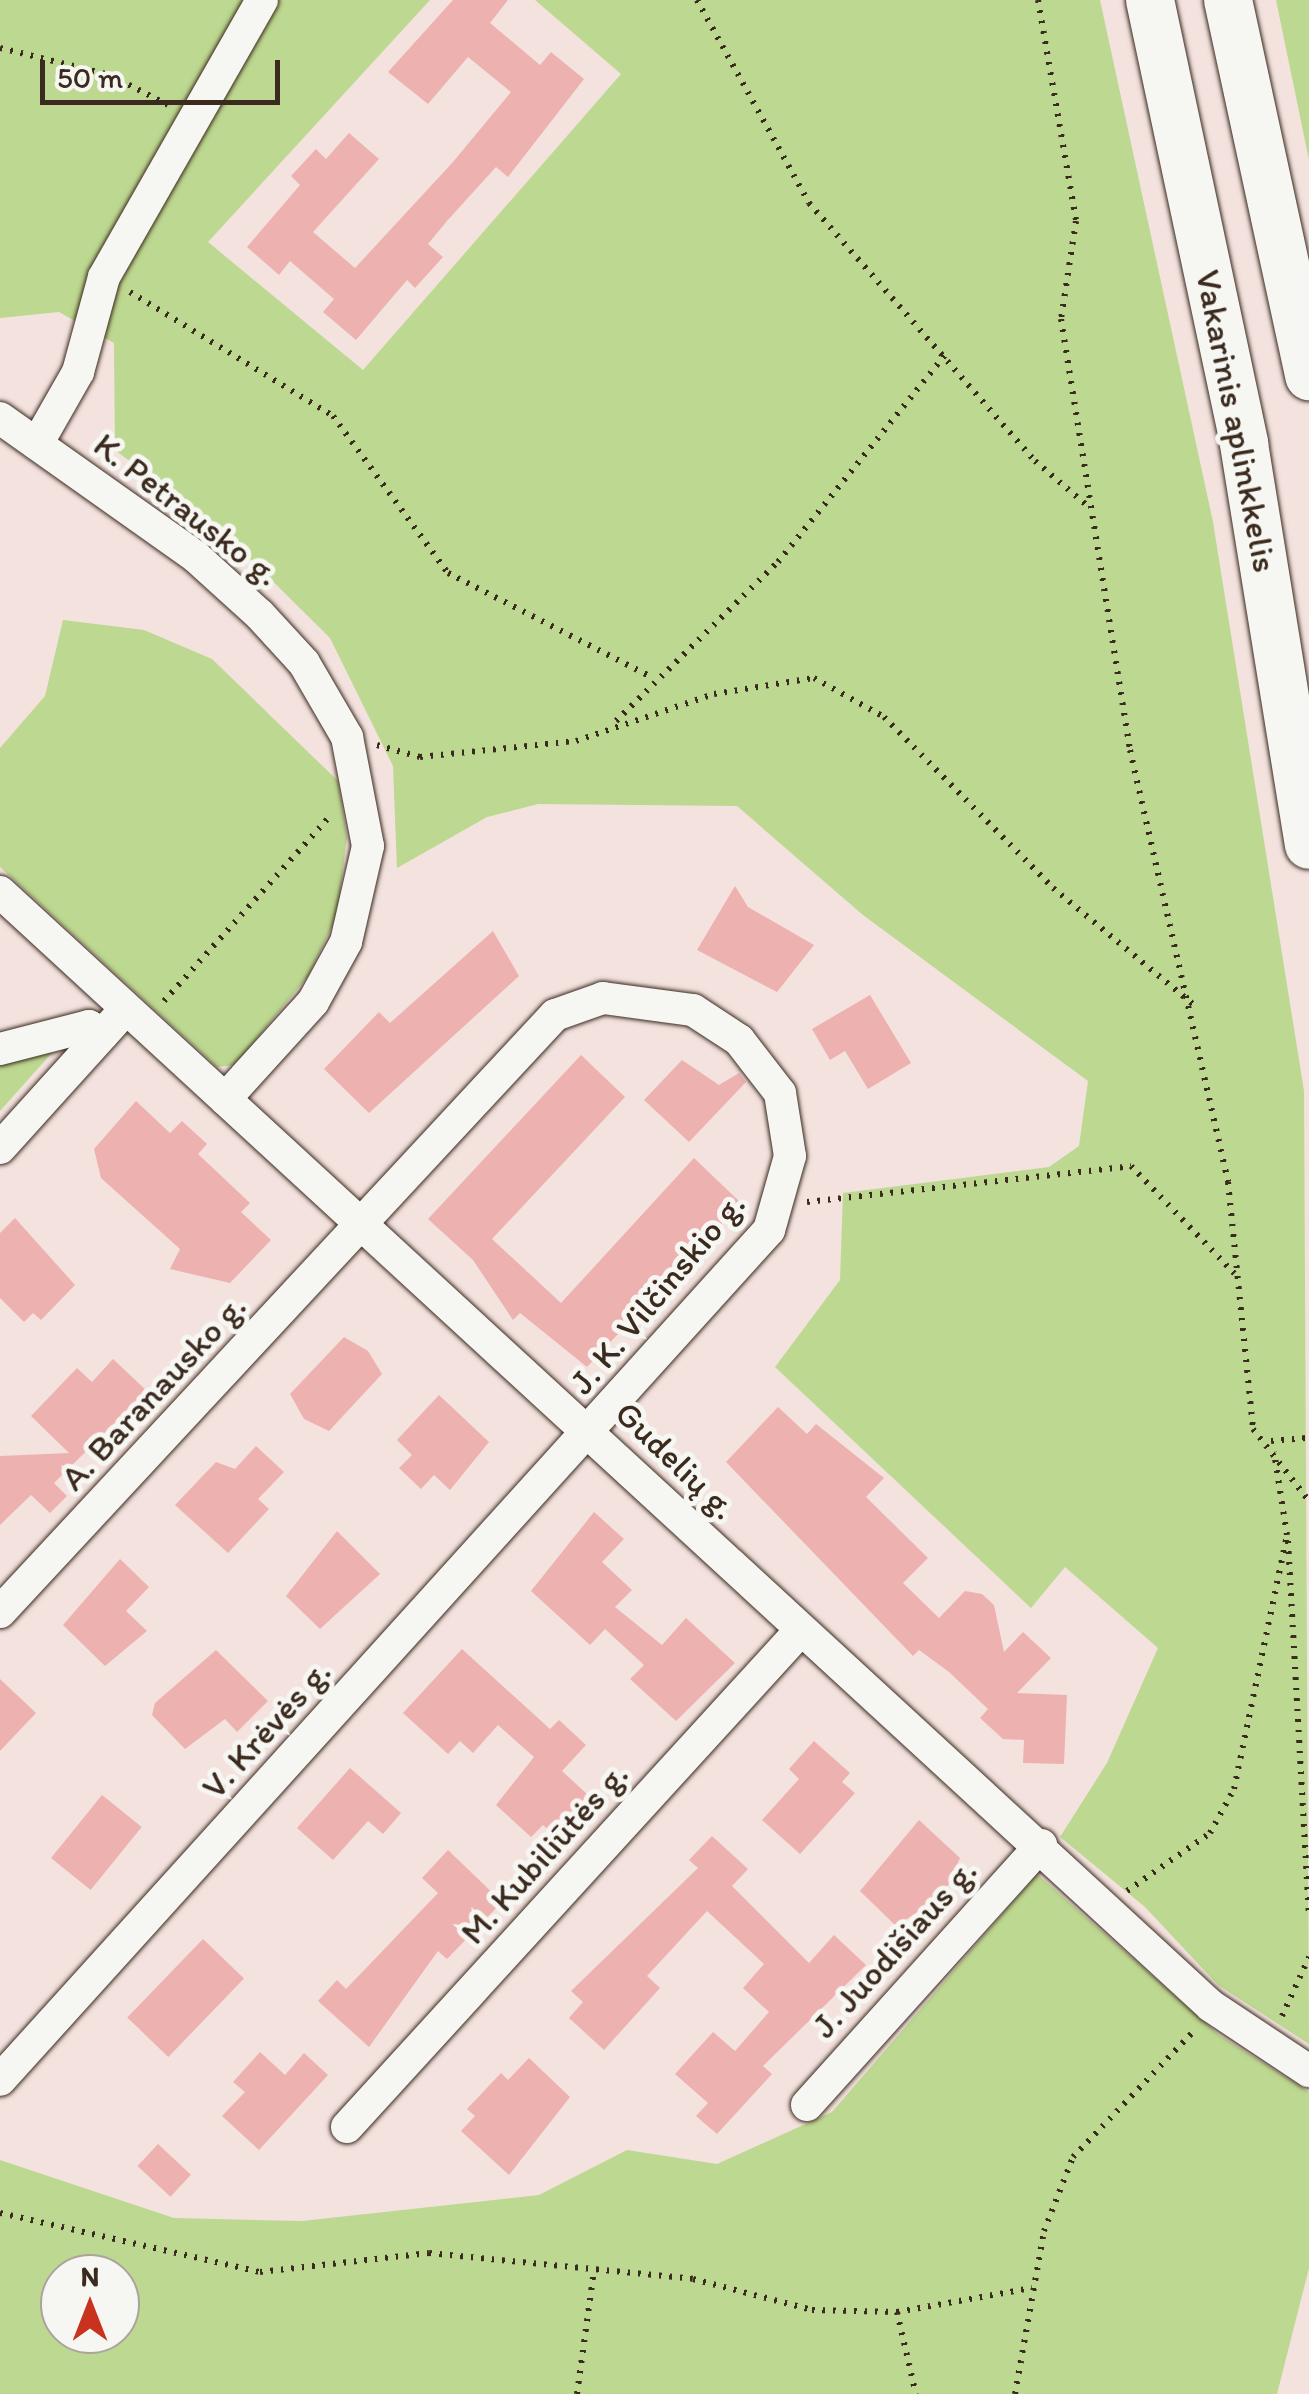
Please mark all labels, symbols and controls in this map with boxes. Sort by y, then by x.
scale bar [45,40,285,102]
text: 50 m [57,59,123,96]
street label: Vakarinis aplinkkelis [1187,265,1287,577]
street label: K. Petrausko g. [86,424,288,594]
street label: J. K. Vilčinskio g. [560,1183,754,1403]
street label: A. Baranausko g. [51,1285,255,1499]
street label: Gudelių g. [607,1392,745,1528]
street label: V. Krėvės g. [193,1651,339,1807]
street label: M. Kubiliūtės g. [451,1753,637,1953]
street label: J. Juodišiaus g. [802,1850,986,2046]
north arrow [40,2254,140,2354]
text: N [81,2259,99,2293]

